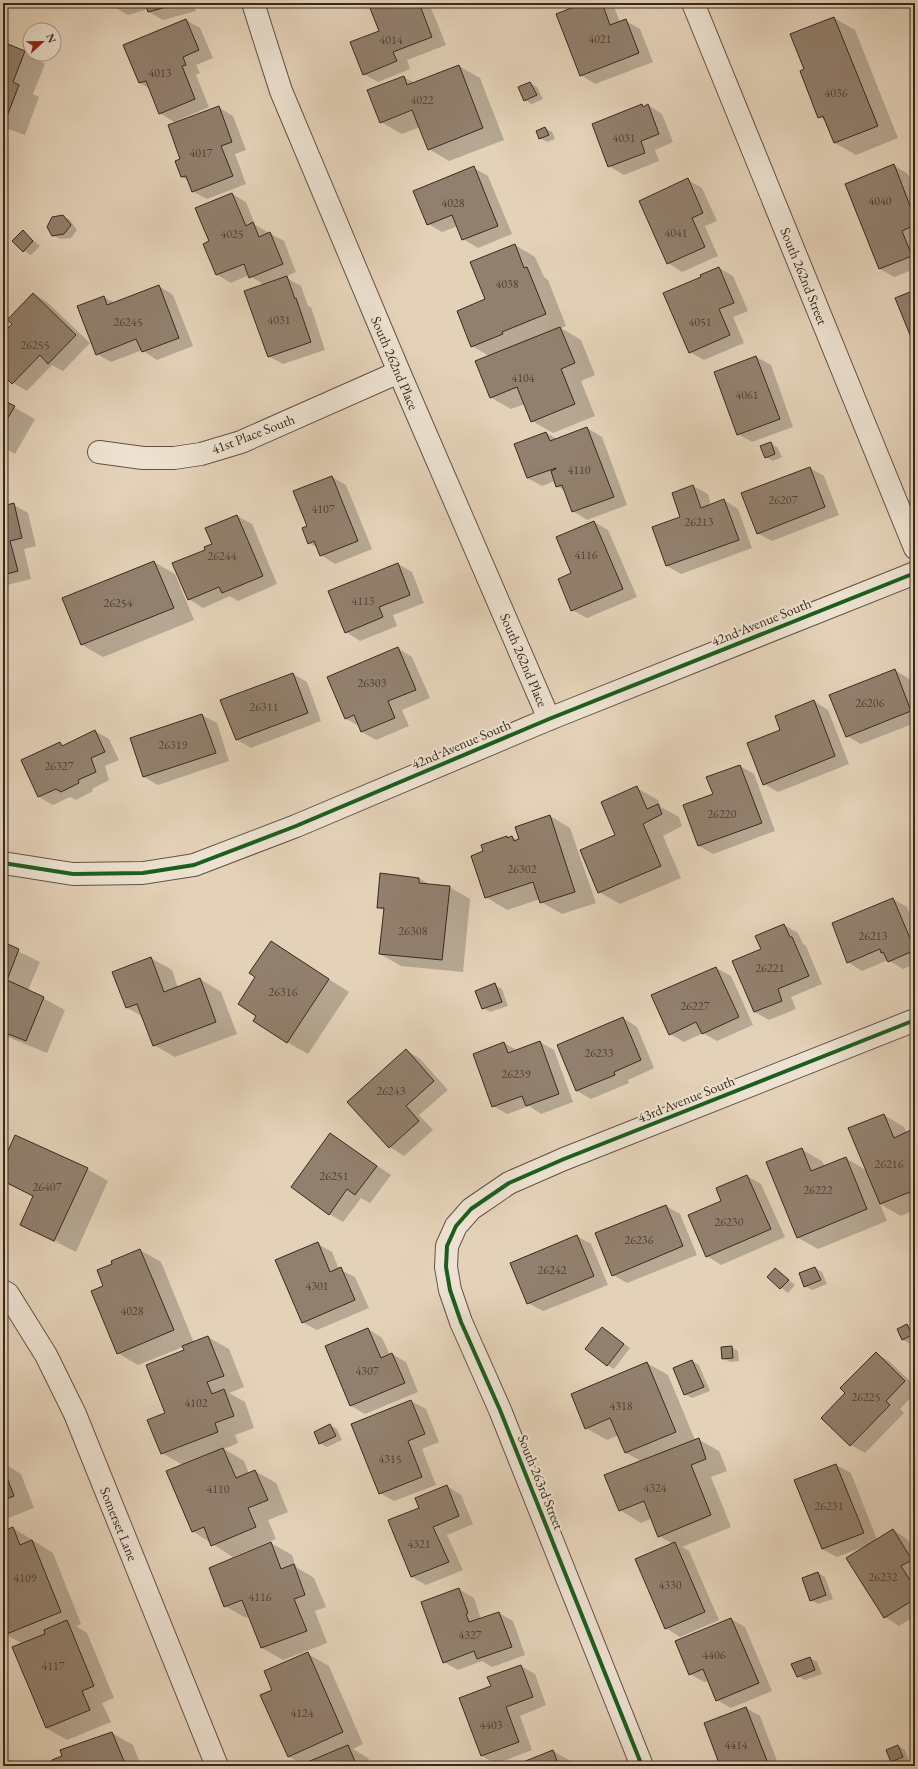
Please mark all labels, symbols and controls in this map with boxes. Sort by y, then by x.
north arrow [22,22,62,62]
house number: 4021 [588,31,612,47]
text: N [43,32,59,45]
house number: 4014 [379,32,403,48]
house number: 4013 [148,65,172,81]
house number: 4036 [824,85,848,101]
house number: 4022 [410,92,434,108]
house number: 4031 [612,130,636,146]
house number: 4017 [189,145,213,161]
house number: 4040 [868,193,892,209]
house number: 4028 [441,195,465,211]
house number: 4041 [664,225,688,241]
street label: South 262nd Street [776,225,832,328]
house number: 4025 [220,226,244,242]
house number: 4038 [495,276,519,292]
house number: 4031 [267,312,291,328]
street label: South 262nd Place [367,313,423,413]
house number: 26245 [114,314,143,330]
house number: 4051 [688,314,712,330]
house number: 26255 [21,337,50,353]
house number: 4104 [511,370,535,386]
house number: 4061 [735,387,759,403]
street label: 41st Place South [209,410,297,458]
house number: 4110 [567,462,591,478]
house number: 26207 [769,492,798,508]
house number: 4107 [311,501,335,517]
house number: 26213 [685,514,714,530]
house number: 4116 [574,547,598,563]
house number: 26244 [208,548,237,564]
house number: 4113 [351,593,375,609]
street label: 42nd Avenue South [708,594,814,650]
house number: 26254 [104,595,133,611]
street label: South 262nd Place [496,610,552,710]
house number: 26303 [358,675,387,691]
house number: 26206 [856,695,885,711]
house number: 26311 [250,699,279,715]
street label: 42nd Avenue South [409,715,513,773]
house number: 26319 [159,737,188,753]
house number: 26327 [45,758,74,774]
house number: 26220 [708,806,737,822]
house number: 26302 [508,861,537,877]
house number: 26308 [399,923,428,939]
house number: 26213 [859,928,888,944]
house number: 26221 [756,960,785,976]
house number: 26316 [269,984,298,1000]
house number: 26227 [681,998,710,1014]
house number: 26233 [585,1045,614,1061]
house number: 26239 [502,1066,531,1082]
street label: 43rd Avenue South [635,1071,737,1127]
house number: 26243 [377,1083,406,1099]
house number: 26216 [875,1156,904,1172]
house number: 26251 [320,1168,349,1184]
house number: 26407 [33,1179,62,1195]
house number: 26222 [804,1182,833,1198]
house number: 26230 [715,1214,744,1230]
house number: 26236 [625,1232,654,1248]
house number: 26242 [538,1262,567,1278]
house number: 4301 [305,1278,329,1294]
house number: 4028 [120,1303,144,1319]
house number: 4307 [355,1363,379,1379]
house number: 26225 [852,1389,881,1405]
house number: 4102 [184,1395,208,1411]
house number: 4318 [609,1398,633,1414]
street label: South 263rd Street [514,1432,568,1533]
house number: 4315 [378,1451,402,1467]
house number: 4324 [643,1480,667,1496]
house number: 4110 [206,1481,230,1497]
street label: Somerset Lane [96,1484,142,1564]
house number: 26231 [815,1498,844,1514]
house number: 4321 [407,1536,431,1552]
house number: 26232 [869,1569,898,1585]
house number: 4109 [13,1570,37,1586]
house number: 4330 [658,1577,682,1593]
house number: 4116 [248,1589,272,1605]
house number: 4327 [458,1627,482,1643]
house number: 4406 [702,1647,726,1663]
house number: 4117 [41,1658,65,1674]
house number: 4124 [290,1705,314,1721]
house number: 4403 [479,1717,503,1733]
house number: 4414 [724,1737,748,1753]

